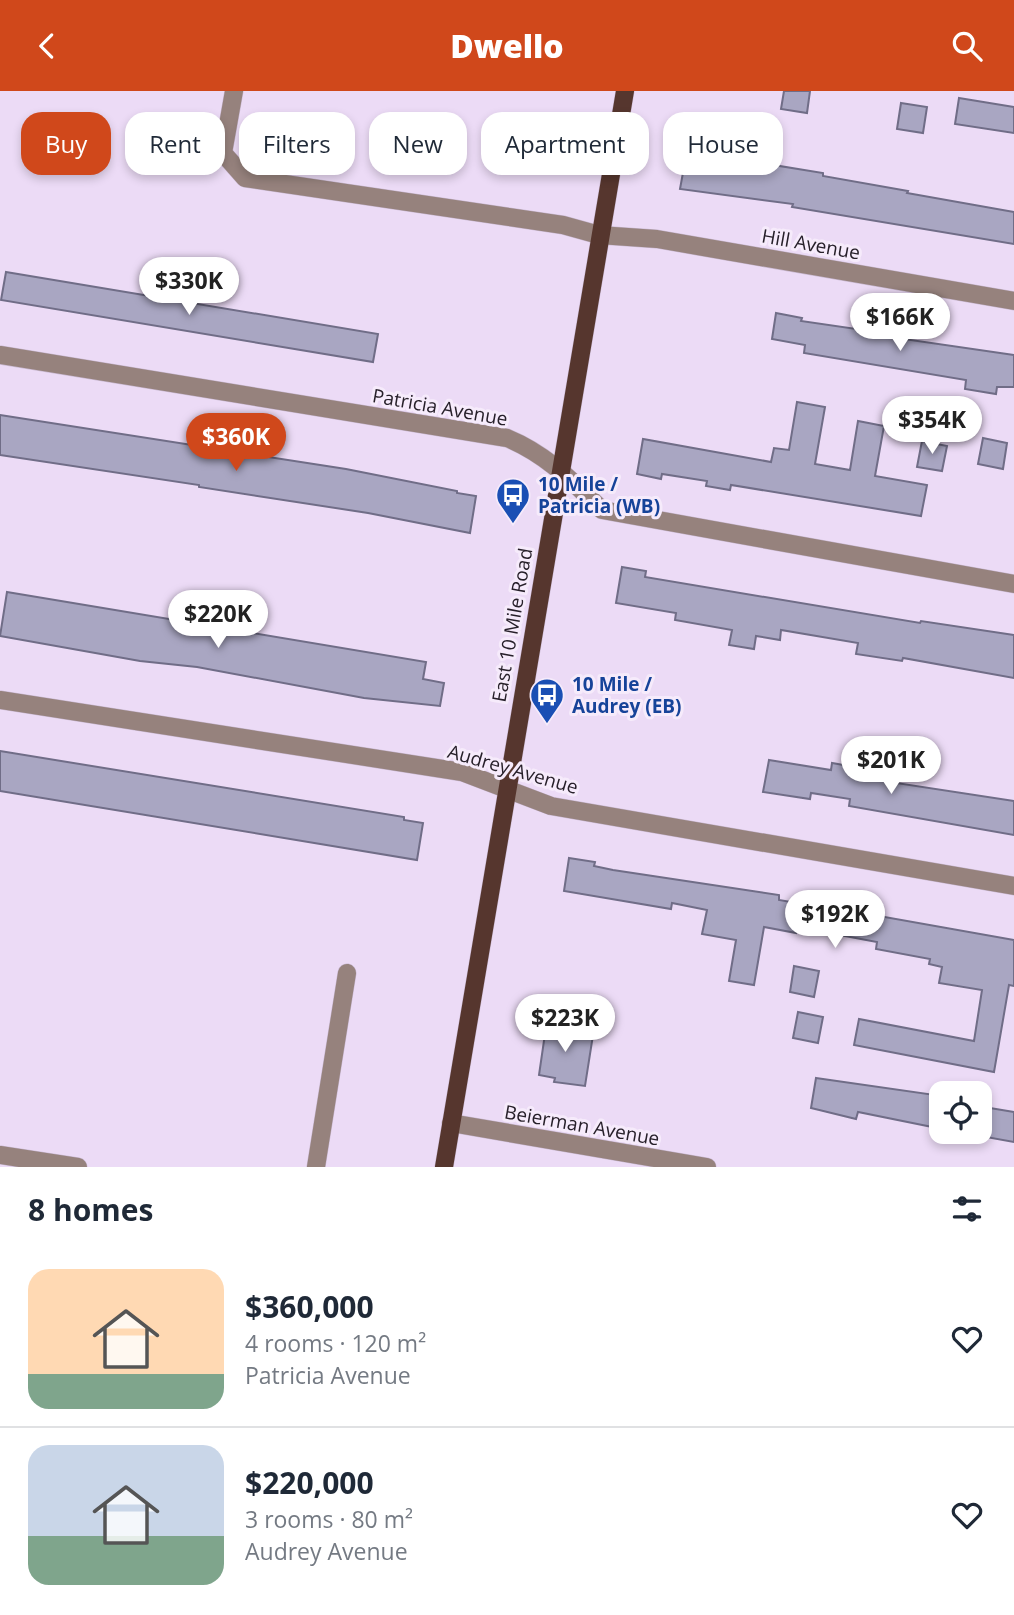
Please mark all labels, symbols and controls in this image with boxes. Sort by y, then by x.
text: Dwello [450,24,564,67]
icon: back [28,27,66,65]
icon: search [948,27,986,65]
chip: Buy [21,112,111,175]
chip: Rent [125,112,225,175]
chip: Filters [239,112,355,175]
chip: New [369,112,467,175]
chip: Apartment [481,112,649,175]
chip: House [663,112,783,175]
street label: Hill Avenue [760,223,862,265]
pin: $330K [140,257,238,317]
text: $330K [155,264,223,296]
pin: $166K [851,293,949,353]
text: $166K [866,300,934,332]
street label: Patricia Avenue [370,382,510,432]
pin: $354K [883,397,981,456]
text: $354K [898,403,966,435]
pin: $360K [187,413,285,473]
text: $360K [202,420,270,452]
place label: 10 Mile / Patricia (WB) [538,471,660,519]
bus stop icon: 10 Mile / Patricia (WB) [494,476,532,525]
street label: East 10 Mile Road [486,546,538,704]
pin: $220K [169,591,267,650]
text: $220K [184,597,252,629]
place label: 10 Mile / Audrey (EB) [572,671,682,719]
bus stop icon: 10 Mile / Audrey (EB) [528,676,566,725]
pin: $201K [842,737,940,796]
street label: Audrey Avenue [445,738,581,800]
text: $201K [857,743,925,775]
pin: $192K [786,891,884,950]
text: $192K [801,897,869,929]
pin: $223K [516,995,614,1054]
text: $223K [531,1001,599,1033]
map controls [929,1081,992,1144]
button: locate [929,1081,992,1144]
street label: Beierman Avenue [502,1099,662,1151]
text: 8 homes [28,1189,153,1230]
icon: filters [948,1190,986,1228]
text: $360,000 [245,1286,374,1327]
icon: home [84,1297,168,1381]
icon: heart [948,1320,986,1358]
text: 4 rooms · 120 m² [245,1327,426,1359]
text: Patricia Avenue [245,1359,411,1391]
text: $220,000 [245,1462,374,1503]
icon: home [84,1473,168,1557]
icon: heart [948,1496,986,1534]
text: 3 rooms · 80 m² [245,1503,413,1535]
text: Audrey Avenue [245,1535,408,1567]

